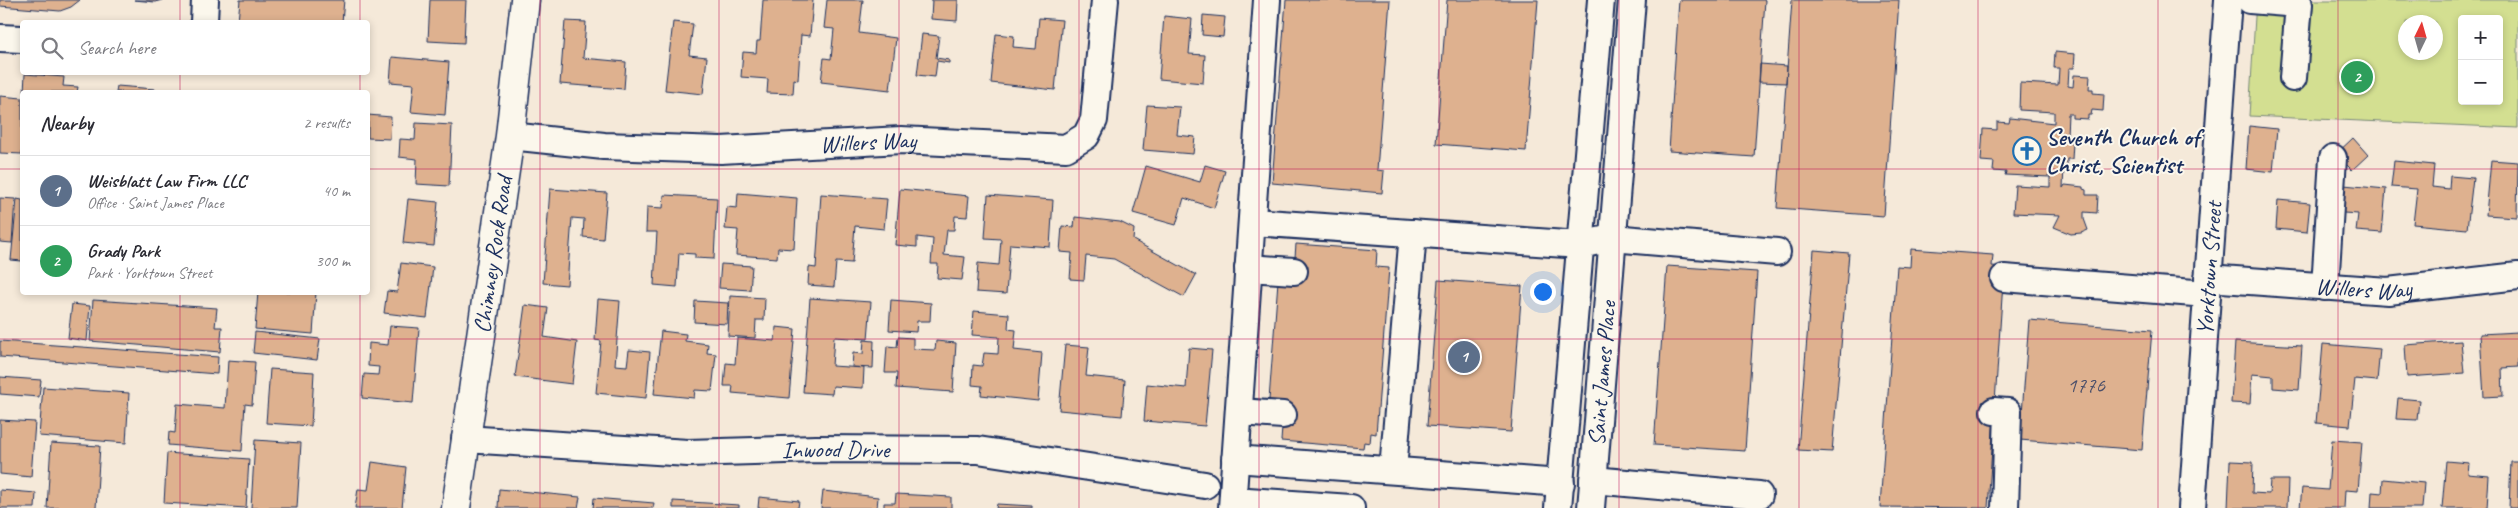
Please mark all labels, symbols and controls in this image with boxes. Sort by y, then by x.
north arrow [2398,15,2443,60]
map controls [2458,15,2503,105]
button: + [2458,15,2503,60]
search box [20,20,370,75]
icon: search [38,34,66,62]
text: Search here [78,36,155,60]
pin: 2 [2341,58,2373,96]
button: − [2458,60,2503,105]
text: Nearby [40,110,93,136]
text: 2 results [303,113,350,133]
place label: Seventh Church of Christ, Scientist [2046,122,2205,180]
street label: Willers Way [819,125,919,159]
church icon: Seventh Church of Christ, Scientist [2012,136,2042,166]
text: Weisblatt Law Firm LLC [87,169,246,193]
street label: Chimney Rock Road [467,171,519,335]
text: 1 [52,181,60,201]
text: 40 m [323,181,350,201]
text: Office · Saint James Place [87,193,224,213]
street label: Yorktown Street [2189,199,2229,336]
text: Grady Park [87,239,160,263]
text: 2 [52,251,60,271]
text: 300 m [316,251,350,271]
text: Park · Yorktown Street [87,263,212,283]
street label: Willers Way [2314,271,2415,307]
your location [1530,279,1556,305]
street label: Saint James Place [1581,298,1623,447]
pin: 1 [1448,338,1480,376]
house number: 1776 [2067,372,2105,398]
street label: Inwood Drive [781,434,892,465]

